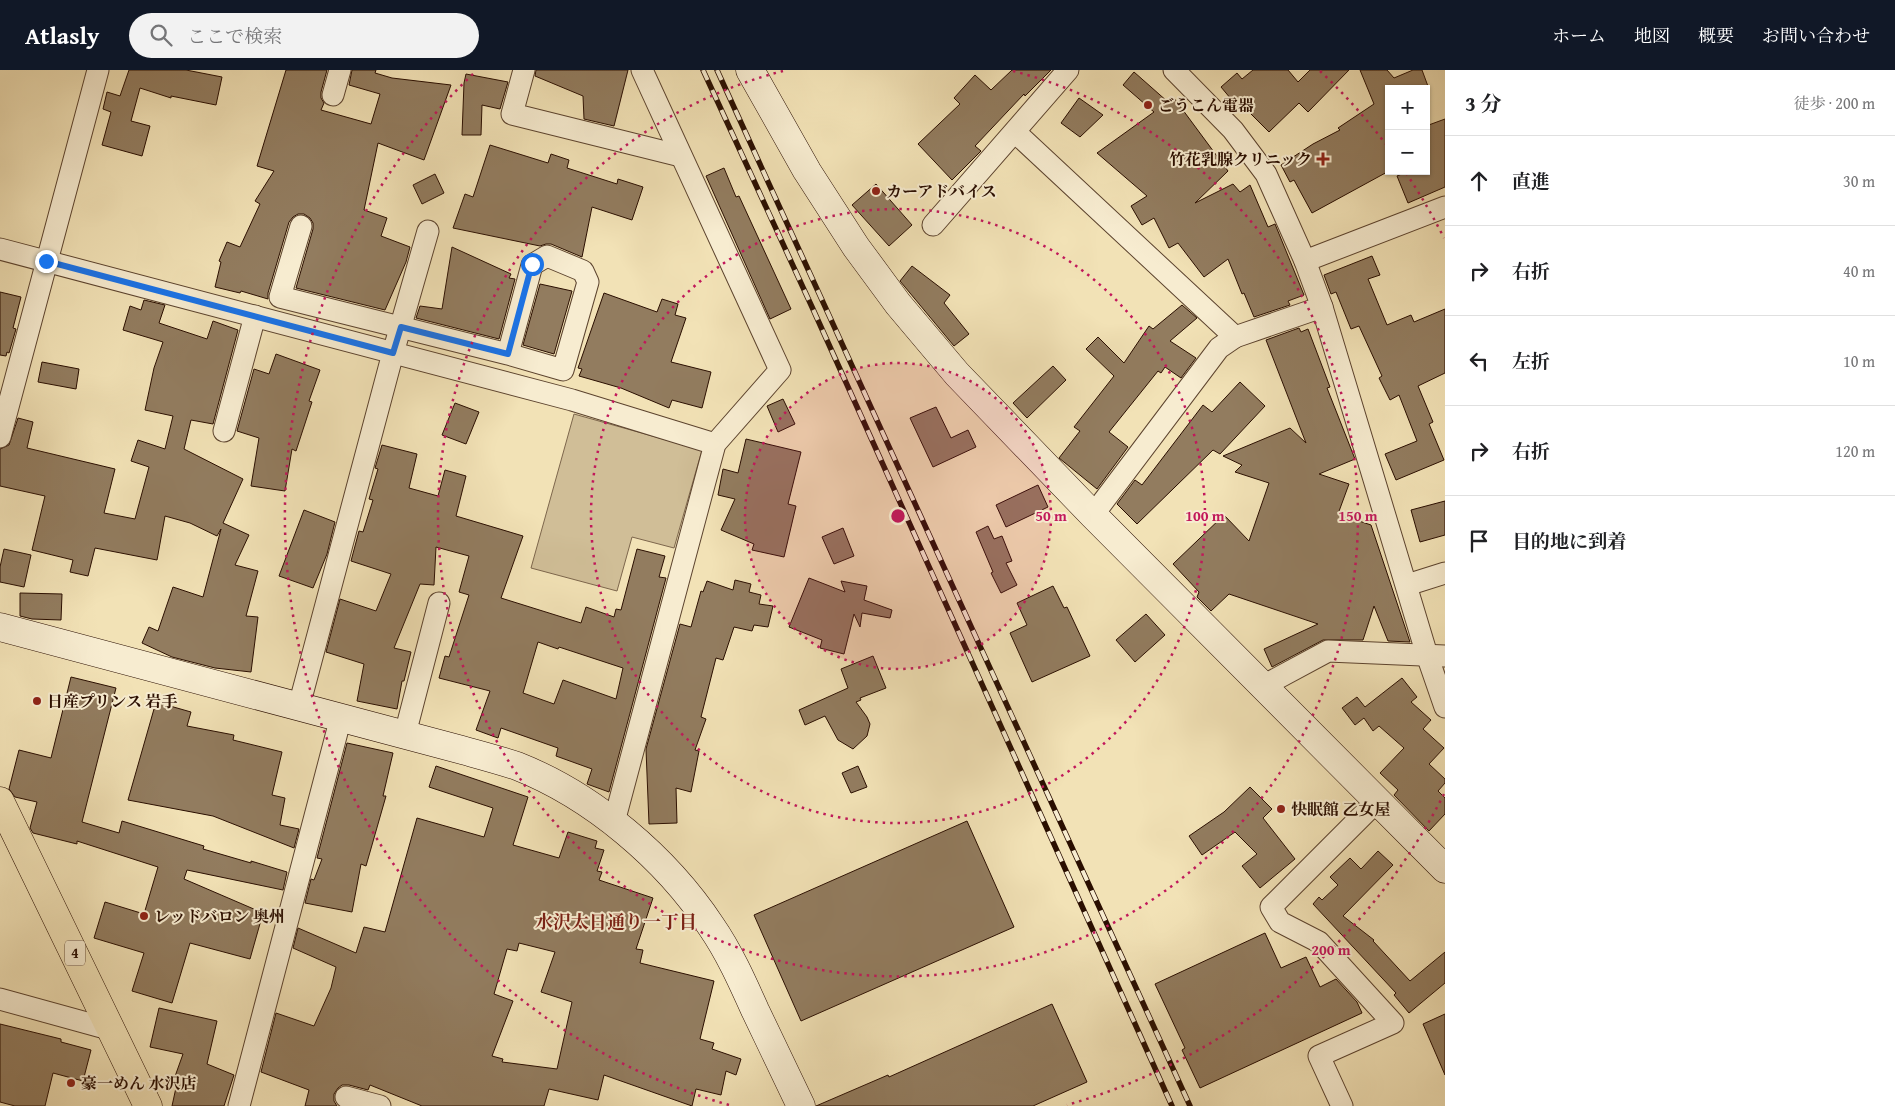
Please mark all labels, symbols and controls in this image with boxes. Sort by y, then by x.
search box [129,13,479,58]
text: Atlasly [25,18,99,53]
icon: search [147,21,175,49]
text: ここで検索 [187,22,282,50]
text: ホーム [1552,22,1606,49]
text: 地図 [1634,22,1670,49]
text: 概要 [1698,22,1734,49]
text: お問い合わせ [1762,22,1870,49]
map controls [1385,85,1430,175]
button: + [1385,85,1430,130]
text: 3 分 [1465,88,1502,119]
text: 徒歩 · 200 m [1794,91,1875,115]
place label: ごうこん電器 [1158,93,1254,117]
marker: ごうこん電器 [1142,99,1154,111]
button: − [1385,130,1430,175]
place label: 竹花乳腺クリニック [1169,147,1312,171]
marker: 竹花乳腺クリニック [1316,152,1330,166]
icon: ahead [1465,167,1493,195]
text: 直進 [1512,167,1550,195]
text: 30 m [1843,169,1875,193]
place label: カーアドバイス [886,179,997,203]
marker: カーアドバイス [870,185,882,197]
route end [35,250,58,273]
route start [521,253,544,276]
icon: right [1465,257,1493,285]
text: 右折 [1512,257,1550,285]
text: 40 m [1843,259,1875,283]
icon: left [1465,347,1493,375]
text: 左折 [1512,347,1550,375]
text: 10 m [1843,349,1875,373]
icon: right [1465,437,1493,465]
text: 右折 [1512,437,1550,465]
text: 120 m [1835,439,1875,463]
text: 50 m [1035,505,1067,526]
text: 100 m [1185,505,1225,526]
text: 150 m [1338,505,1378,526]
centre of rings [889,507,907,525]
icon: arrive [1465,527,1493,555]
text: 目的地に到着 [1512,527,1626,555]
place label: 日産プリンス 岩手 [47,689,177,713]
marker: 日産プリンス 岩手 [31,695,43,707]
place label: 快眠館 乙女屋 [1291,797,1391,821]
marker: 快眠館 乙女屋 [1275,803,1287,815]
place label: レッドバロン 奥州 [154,904,285,928]
district label: 水沢太日通り一丁目 [535,908,697,935]
marker: レッドバロン 奥州 [138,910,150,922]
text: 200 m [1311,939,1351,960]
road number: 4 [65,940,85,966]
place label: 豪一めん 水沢店 [81,1071,197,1095]
marker: 豪一めん 水沢店 [65,1077,77,1089]

